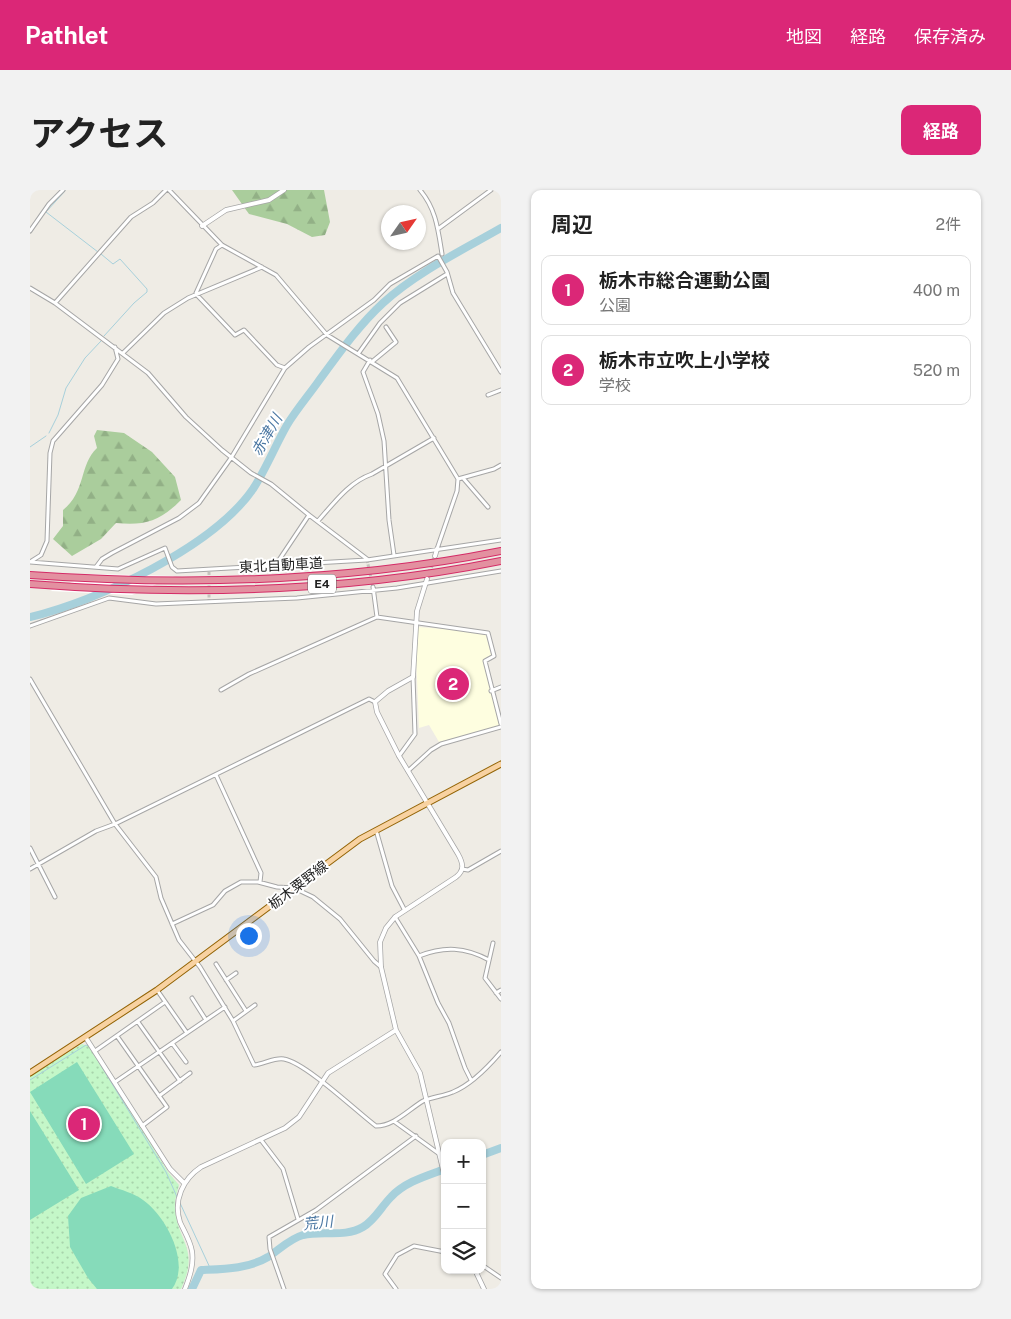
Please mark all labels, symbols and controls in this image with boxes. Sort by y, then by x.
text: Pathlet [25,21,108,49]
text: 地図 [786,26,822,47]
text: 経路 [850,26,886,47]
text: 保存済み [914,26,986,47]
button: 経路 [901,105,981,155]
text: アクセス [30,113,168,154]
north arrow [381,205,426,250]
text: 周辺 [551,212,593,237]
text: 2件 [935,215,961,234]
text: 栃木市総合運動公園 [599,269,770,291]
text: 1 [565,281,571,300]
text: 400 m [913,281,960,300]
text: 公園 [599,296,631,315]
text: 栃木市立吹上小学校 [599,349,770,371]
text: 2 [563,361,573,380]
text: 520 m [913,361,960,380]
text: 学校 [599,376,631,395]
water label: 赤津川 [248,409,286,458]
street label: 東北自動車道 [239,555,323,575]
road number: E4 [308,574,336,594]
pin: 2 [437,665,469,703]
street label: 栃木粟野線 [265,858,331,912]
your location [236,923,262,949]
pin: 1 [68,1105,100,1143]
map controls [441,1139,486,1274]
button: + [441,1139,486,1184]
button: − [441,1184,486,1229]
water label: 荒川 [302,1212,336,1233]
button: layers [441,1229,486,1274]

